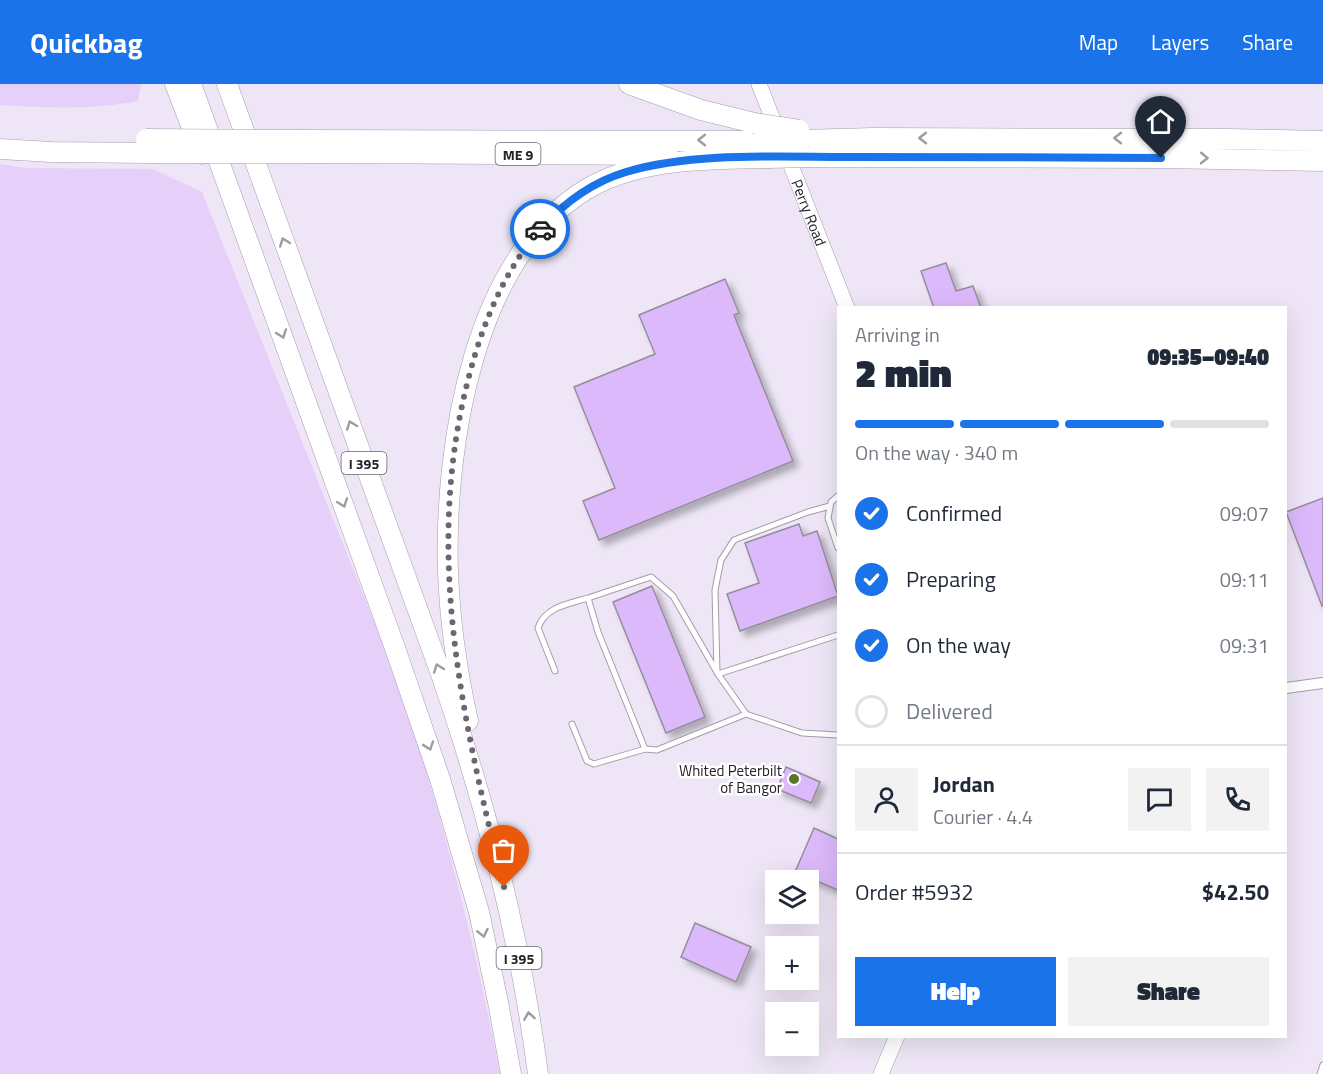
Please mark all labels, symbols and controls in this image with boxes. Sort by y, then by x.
text: Quickbag [30,21,142,64]
text: Map [1079,26,1118,58]
text: Layers [1151,26,1209,58]
text: Share [1242,26,1293,58]
pin [1135,96,1186,158]
icon: home [1144,105,1177,138]
one-way arrow [918,132,927,144]
one-way arrow [1113,132,1122,145]
one-way arrow [698,134,707,146]
road number: ME 9 [496,143,540,165]
one-way arrow [1199,152,1208,164]
street label: Perry Road [786,176,833,249]
courier [510,199,570,259]
icon: car [524,213,557,246]
one-way arrow [279,237,292,248]
text: Arriving in [855,319,940,350]
one-way arrow [274,328,287,339]
text: 09:35–09:40 [1147,340,1269,374]
text: 2 min [855,343,952,402]
one-way arrow [345,420,358,431]
text: On the way · 340 m [855,437,1018,468]
road number: I 395 [342,452,386,474]
one-way arrow [336,496,348,507]
text: Confirmed [906,496,1002,530]
icon: check [855,497,888,530]
text: 09:07 [1220,498,1269,529]
text: Preparing [906,562,996,596]
icon: check [855,563,888,596]
text: 09:11 [1220,564,1269,595]
text: On the way [906,628,1011,662]
icon: check [855,629,888,662]
text: 09:31 [1220,630,1269,661]
one-way arrow [433,663,446,674]
text: Delivered [906,694,993,728]
one-way arrow [422,740,435,751]
place label: Whited Peterbilt of Bangor [679,759,783,799]
text: Jordan [933,767,995,801]
button: person [855,768,918,831]
button: chat [1128,768,1191,831]
button: phone [1206,768,1269,831]
marker: Whited Peterbilt of Bangor [787,772,801,786]
text: Courier · 4.4 [933,801,1033,832]
pin [478,825,529,887]
icon: bag [487,834,520,867]
map controls [765,870,819,1056]
button: layers [765,870,819,924]
text: Order #5932 [855,875,974,909]
text: $42.50 [1202,875,1269,909]
one-way arrow [476,928,489,938]
button: + [765,936,819,990]
road number: I 395 [496,947,542,969]
button: Help [855,957,1056,1026]
button: Share [1068,957,1269,1026]
button: − [765,1002,819,1056]
one-way arrow [524,1011,536,1021]

